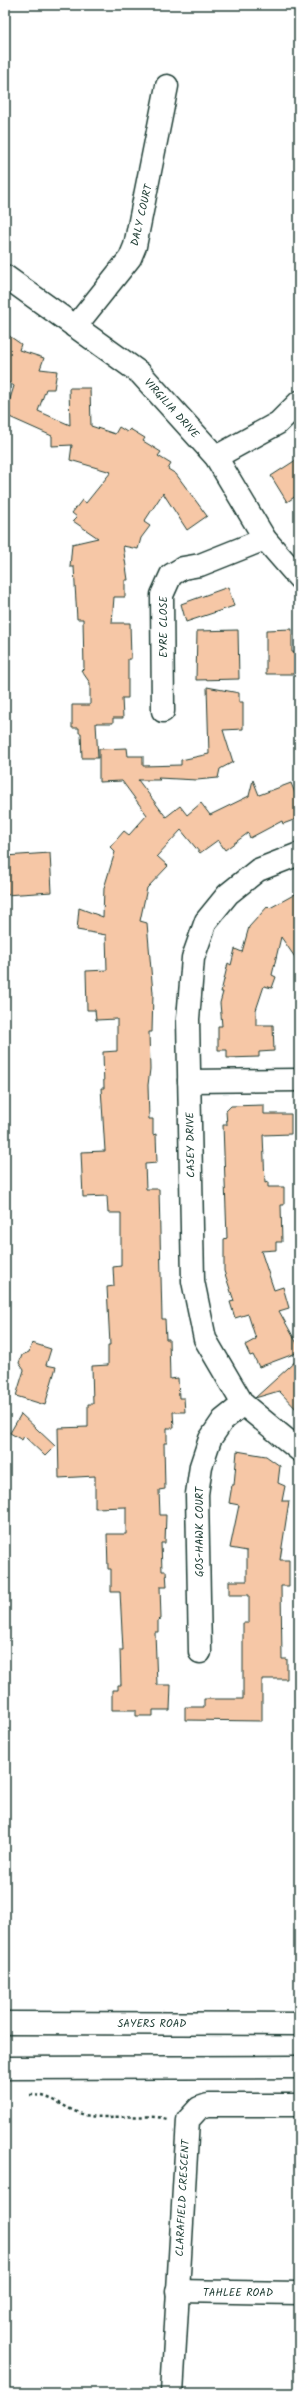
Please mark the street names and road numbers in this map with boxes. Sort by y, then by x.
street label: DALY COURT [126,182,158,248]
street label: VIRGILIA DRIVE [139,375,204,443]
street label: EYRE CLOSE [155,596,173,658]
street label: CASEY DRIVE [181,1112,201,1178]
street label: GOS-HAWK COURT [191,1486,209,1577]
street label: SAYERS ROAD [118,2015,186,2033]
street label: CLARAFIELD CRESCENT [171,2138,195,2257]
street label: TAHLEE ROAD [203,2284,273,2302]

